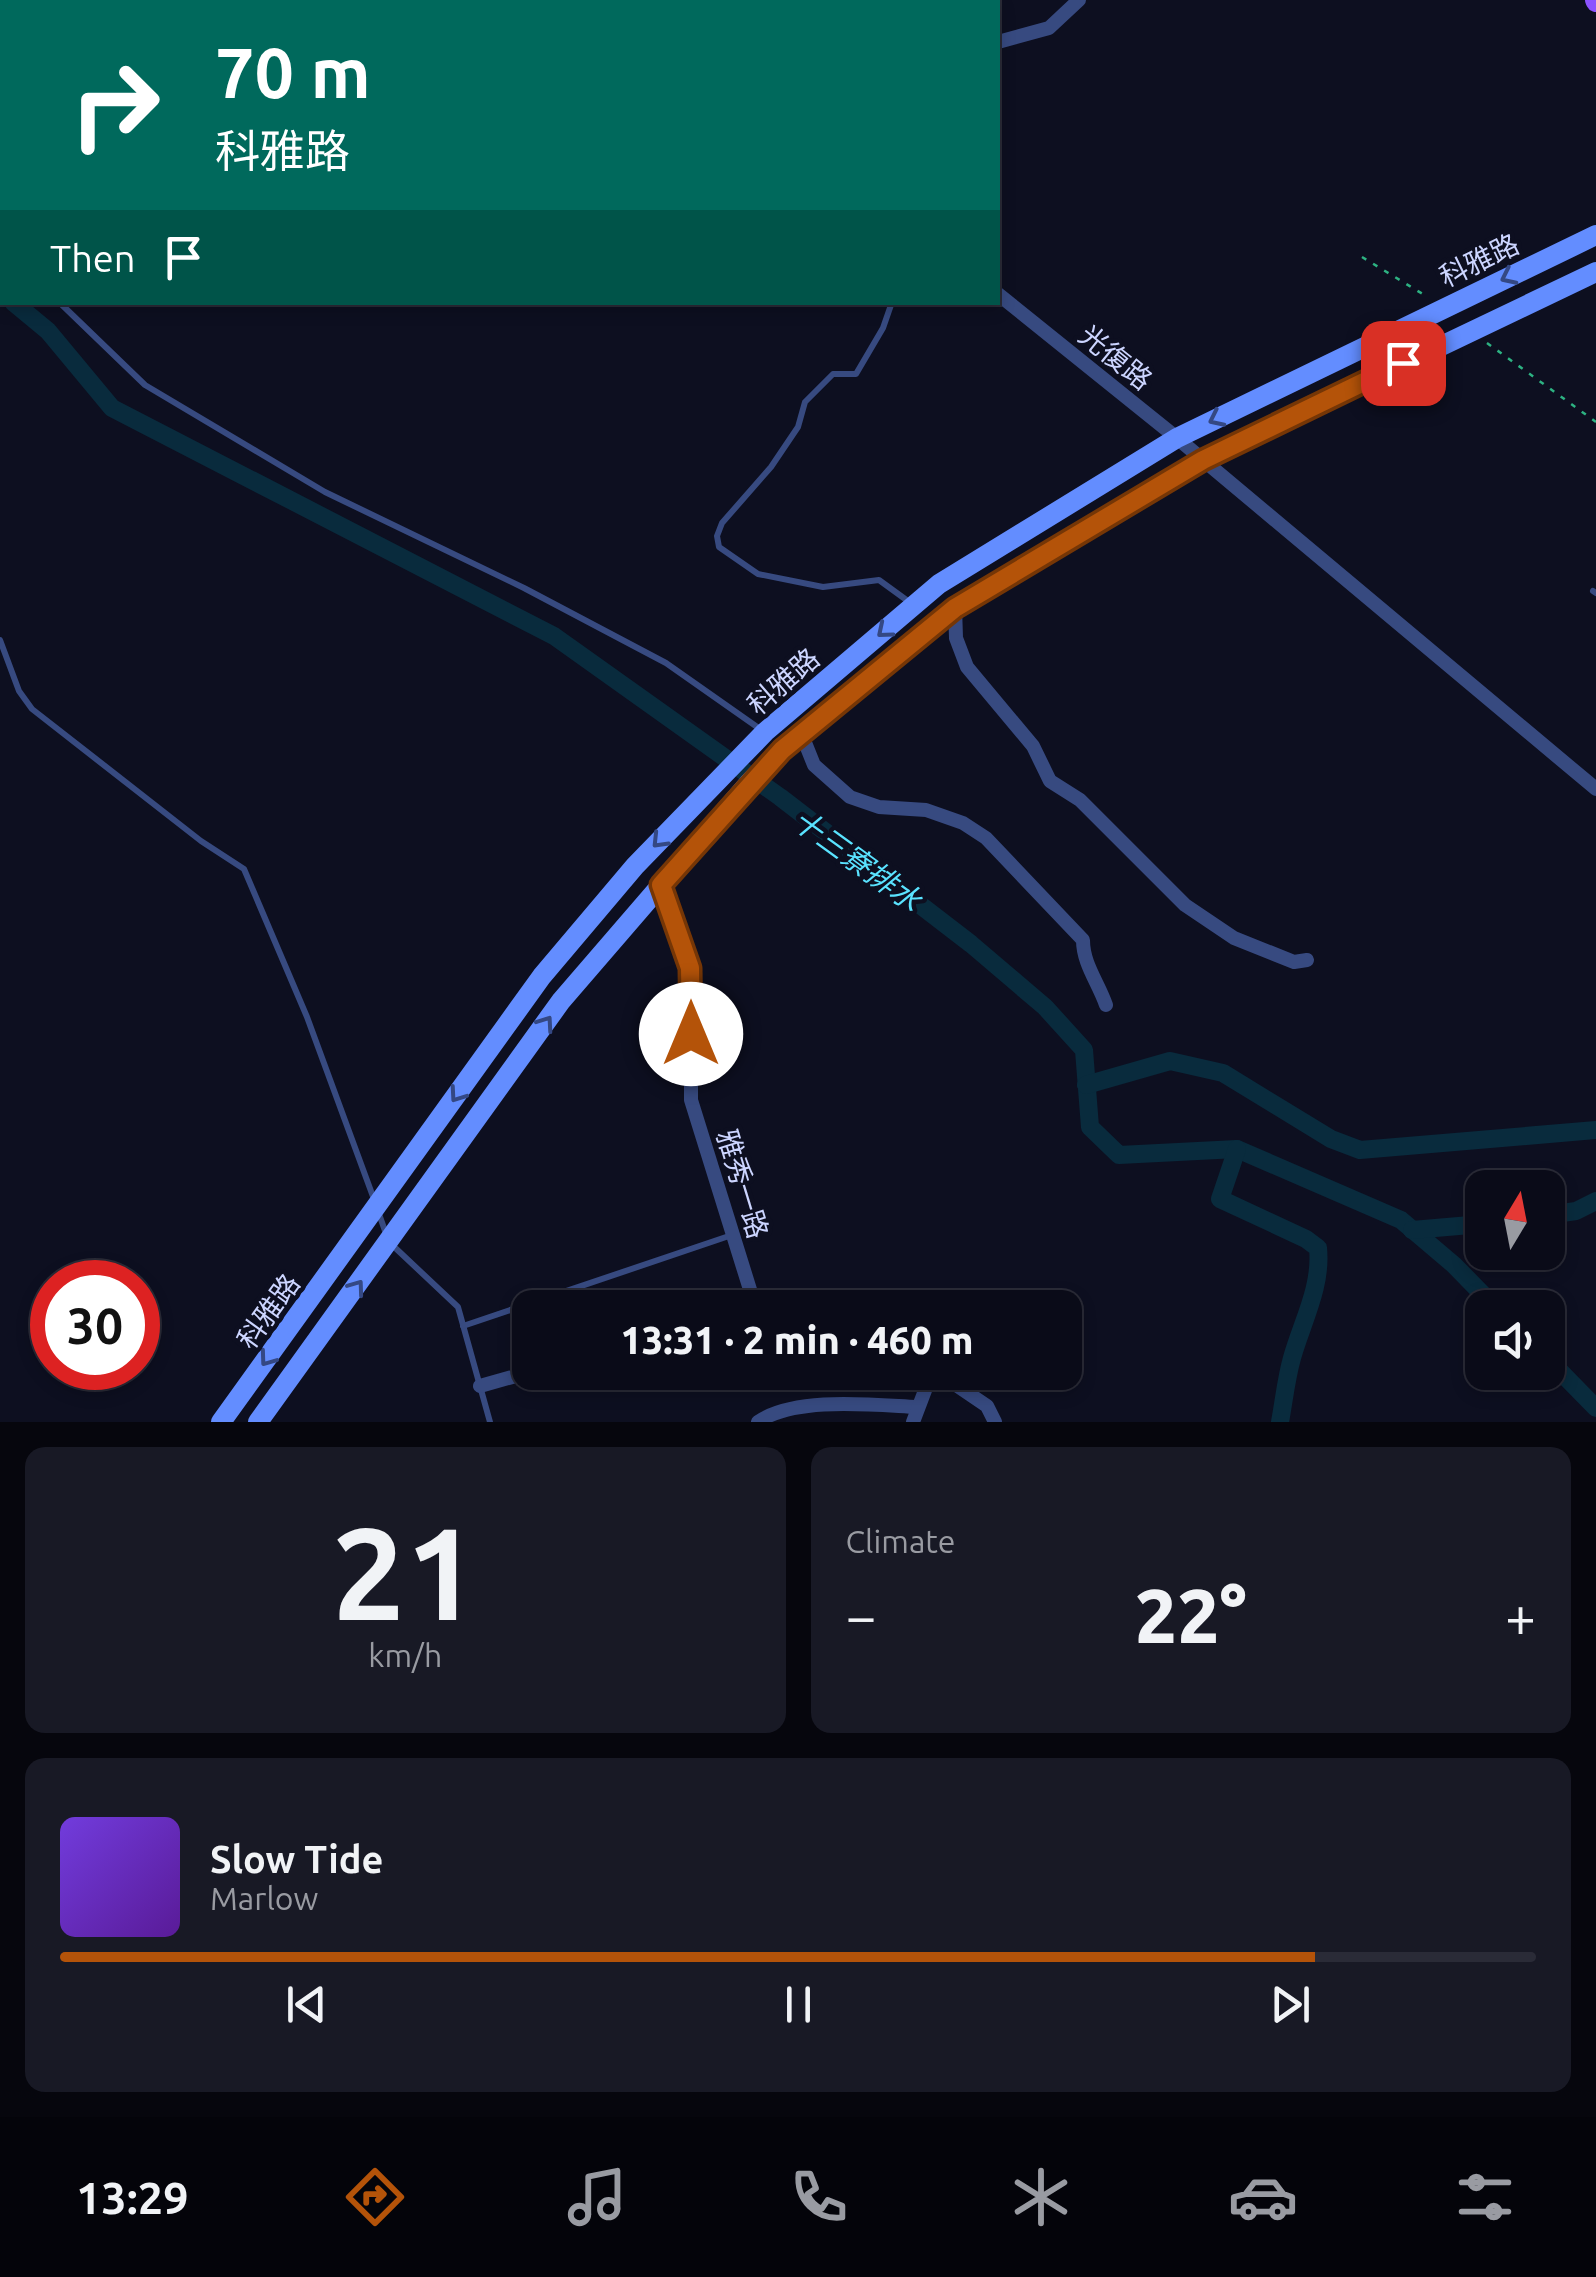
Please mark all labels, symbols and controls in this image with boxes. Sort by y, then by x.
text: 70 m [215,33,371,111]
icon: right [50,40,180,170]
text: 科雅路 [215,125,350,176]
street label: 科雅路 [1434,228,1524,292]
icon: arrive [156,230,211,285]
text: Then [50,237,136,279]
one-way arrow [1500,264,1518,284]
street label: 光復路 [1074,319,1158,395]
pin [1361,321,1446,406]
icon: arrive [1376,336,1431,391]
one-way arrow [1208,407,1226,427]
one-way arrow [877,620,895,638]
street label: 科雅路 [741,642,825,720]
water label: 十三寮排水 [786,802,929,919]
one-way arrow [652,829,670,848]
position arrow [639,982,743,1086]
one-way arrow [534,1015,552,1034]
one-way arrow [451,1084,469,1102]
street label: 雅秀一路 [712,1126,774,1242]
north arrow [1465,1170,1565,1270]
map controls [1465,1170,1565,1390]
speed limit sign: 30 [30,1260,160,1390]
street label: 科雅路 [231,1268,305,1354]
one-way arrow [345,1280,362,1298]
button: sound [1465,1290,1565,1390]
text: 13:31 · 2 min · 460 m [620,1319,974,1361]
one-way arrow [261,1348,279,1366]
text: 21 [332,1499,479,1645]
text: Climate [846,1523,956,1559]
text: 22° [1135,1573,1247,1657]
text: − [846,1585,877,1646]
text: + [1505,1585,1536,1646]
text: km/h [368,1637,442,1673]
text: Slow Tide [210,1838,383,1880]
text: Marlow [210,1880,318,1916]
icon: previous [279,1977,334,2032]
icon: pause [771,1977,826,2032]
icon: next [1263,1977,1318,2032]
icon: directions [340,2162,410,2232]
icon: music [562,2162,632,2232]
icon: phone [784,2162,854,2232]
icon: climate [1006,2162,1076,2232]
icon: car [1228,2162,1298,2232]
icon: filters [1450,2162,1520,2232]
text: 13:29 [76,2172,189,2223]

